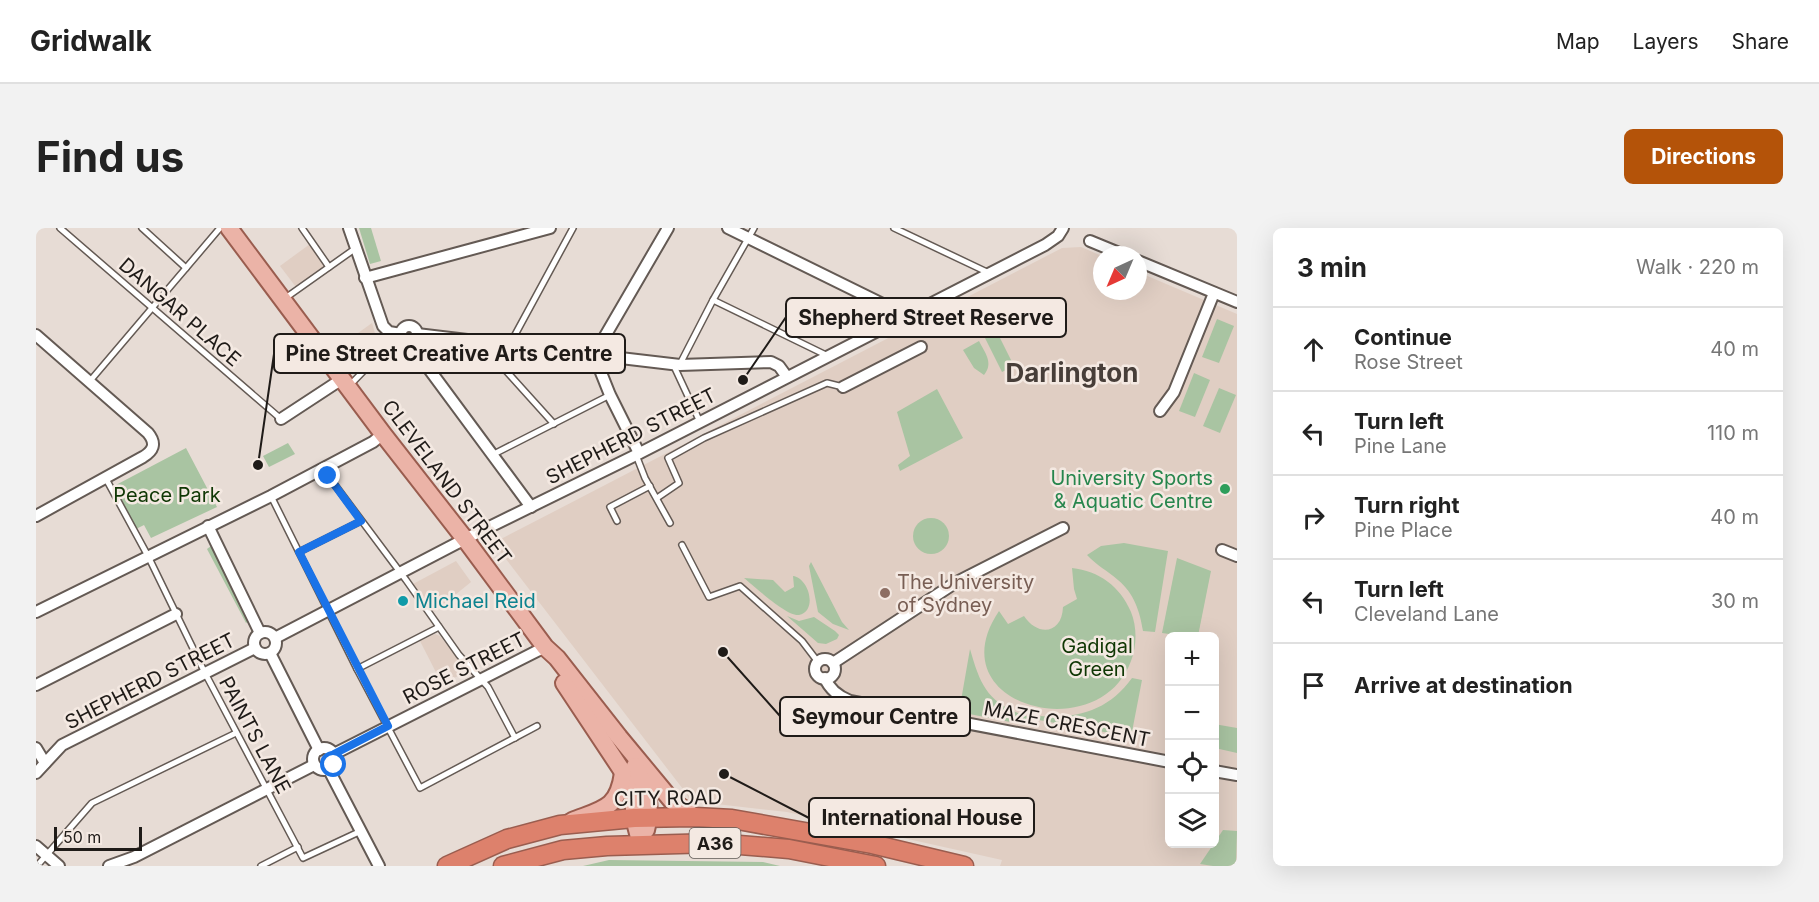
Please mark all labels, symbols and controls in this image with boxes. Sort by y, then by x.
text: Gridwalk [30,24,152,58]
text: Map [1556,29,1600,54]
text: Layers [1633,29,1699,54]
text: Share [1732,29,1789,54]
button: Directions [1624,129,1783,184]
text: Find us [36,131,184,182]
north arrow [1093,246,1147,300]
text: 3 min [1297,252,1367,283]
street label: DANGAR PLACE [114,253,246,371]
text: Walk · 220 m [1636,255,1759,279]
callout: Shepherd Street Reserve [786,298,1066,337]
text: Shepherd Street Reserve [798,305,1054,330]
text: Continue [1354,324,1452,350]
icon: ahead [1297,333,1330,366]
callout: Pine Street Creative Arts Centre [274,334,625,373]
text: 40 m [1710,337,1759,361]
text: Pine Street Creative Arts Centre [286,341,612,366]
text: Rose Street [1354,350,1463,374]
district label: Darlington [1006,357,1138,388]
street label: SHEPHERD STREET [542,383,720,489]
street label: CLEVELAND STREET [377,395,517,569]
text: Turn left [1354,408,1444,434]
icon: left [1297,417,1330,450]
text: 110 m [1707,421,1759,445]
text: Pine Lane [1354,434,1447,458]
route end [314,462,340,488]
place label: University Sports & Aquatic Centre [1050,466,1213,513]
marker: University Sports & Aquatic Centre [1218,482,1232,496]
park label: Peace Park [113,483,221,507]
text: Turn right [1354,492,1460,518]
icon: right [1297,501,1330,534]
text: 40 m [1710,505,1759,529]
text: Pine Place [1354,518,1453,542]
place label: The University of Sydney [897,570,1034,617]
text: Turn left [1354,576,1444,602]
icon: left [1297,585,1330,618]
marker: The University of Sydney [878,586,892,600]
place label: Michael Reid [415,589,536,613]
text: 30 m [1711,589,1759,613]
marker: Michael Reid [396,594,410,608]
text: Cleveland Lane [1354,602,1499,626]
street label: ROSE STREET [399,627,529,709]
street label: SHEPHERD STREET [61,628,239,734]
map controls [1165,632,1219,848]
button: + [1165,632,1219,686]
park label: Gadigal Green [1061,634,1133,681]
icon: arrive [1297,669,1330,702]
street label: PAINTS LANE [214,672,296,798]
text: Arrive at destination [1354,672,1573,698]
button: − [1165,686,1219,740]
street label: MAZE CRESCENT [982,696,1152,752]
callout: Seymour Centre [780,697,970,736]
text: Seymour Centre [792,704,958,729]
button: locate [1165,740,1219,794]
route start [320,751,346,777]
street label: CITY ROAD [614,785,722,811]
button: layers [1165,794,1219,848]
callout: International House [809,798,1034,837]
text: International House [821,805,1023,830]
scale bar [54,824,142,852]
text: 50 m [63,827,101,847]
road number: A36 [690,828,740,858]

